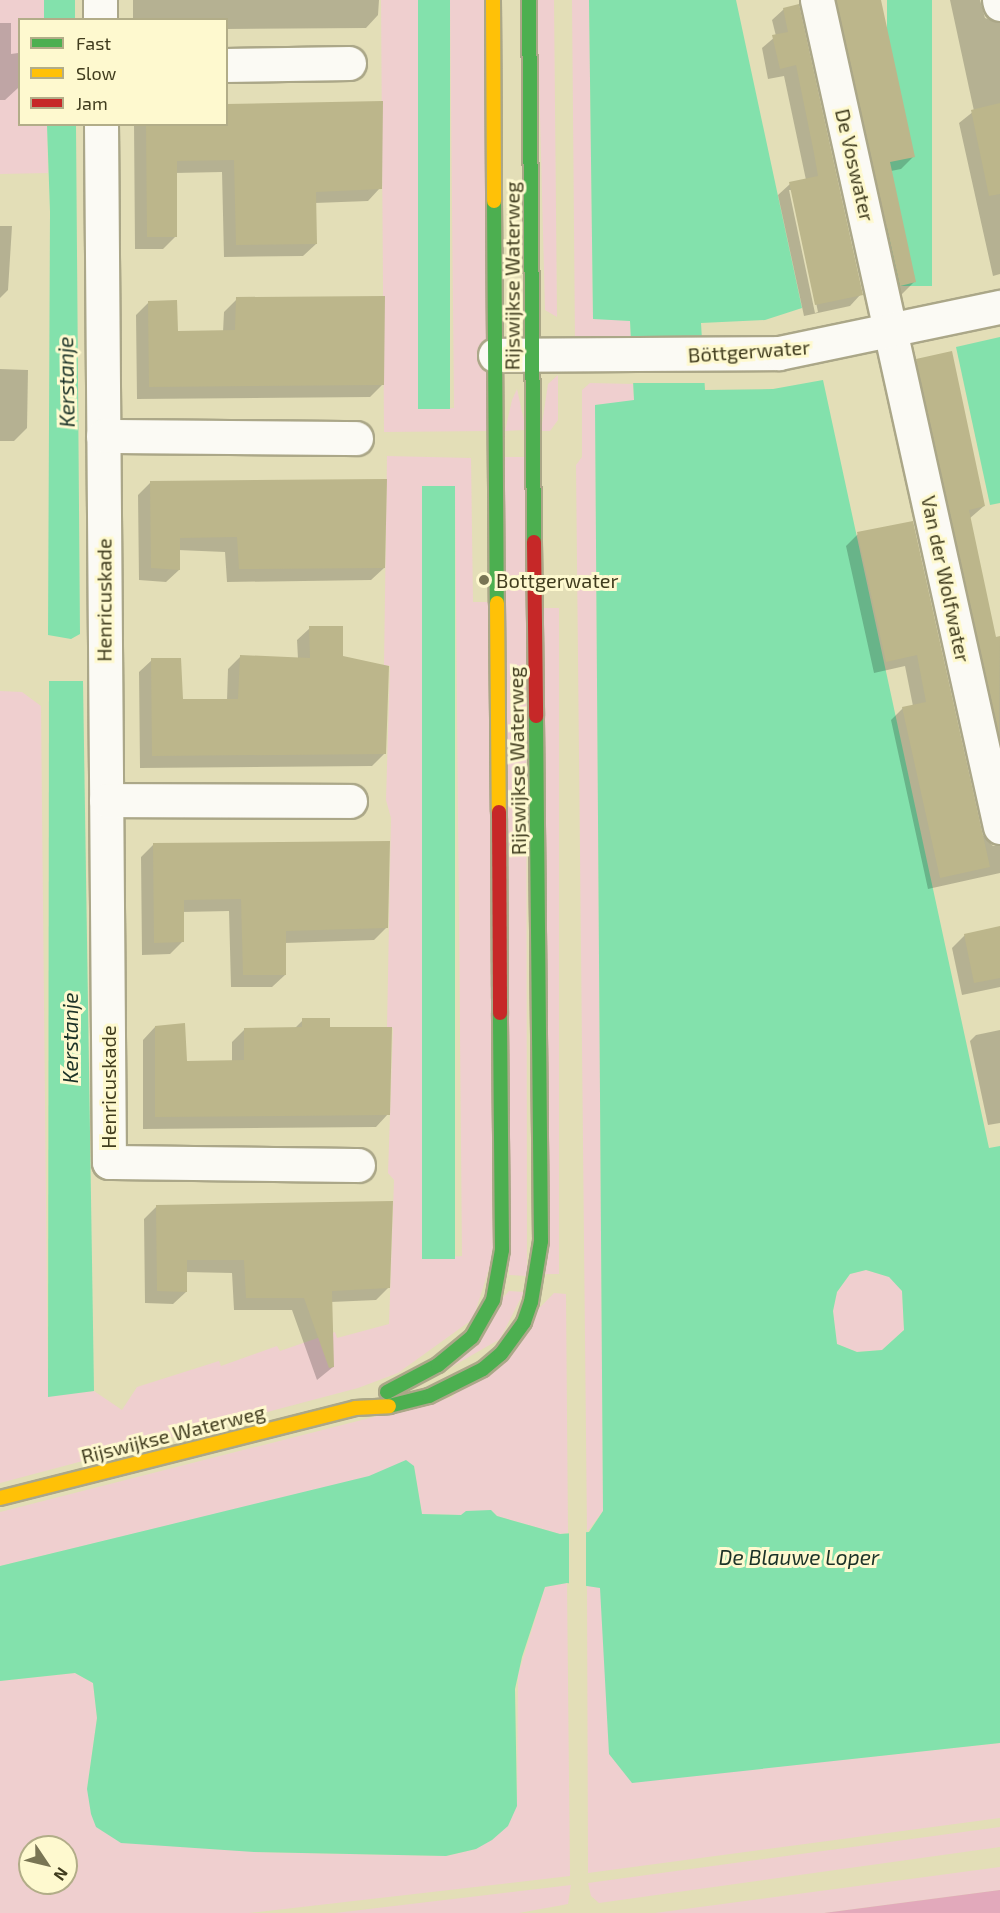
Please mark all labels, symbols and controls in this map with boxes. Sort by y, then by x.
legend [18,18,228,126]
text: Fast [76,32,111,54]
text: Slow [76,62,116,84]
text: Jam [76,92,108,114]
street label: De Voswater [830,106,880,224]
street label: Rijswijkse Waterweg [500,182,524,370]
street label: Böttgerwater [687,335,811,367]
water label: Kerstanje [53,336,79,428]
street label: Van der Wolfwater [917,493,975,665]
street label: Henricuskade [92,538,116,662]
place label: Bottgerwater [496,568,619,592]
marker: Bottgerwater [477,573,491,587]
street label: Rijswijkse Waterweg [503,666,531,856]
water label: Kerstanje [57,993,83,1083]
street label: Henricuskade [96,1025,120,1149]
street label: Rijswijkse Waterweg [78,1400,268,1468]
water label: De Blauwe Loper [719,1544,879,1570]
north arrow [18,1835,78,1895]
text: N [50,1864,73,1885]

